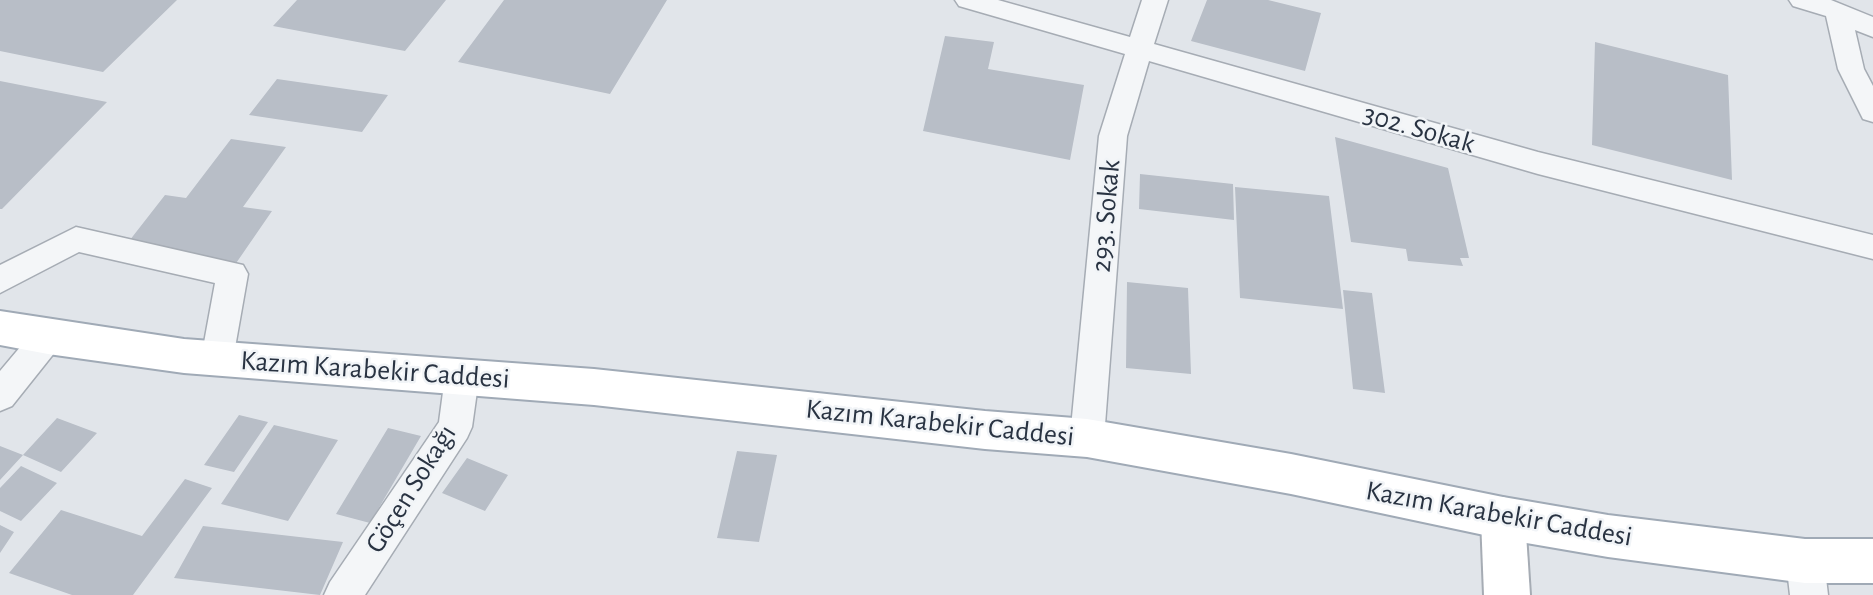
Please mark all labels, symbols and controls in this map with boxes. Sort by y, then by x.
street label: 302. Sokak [1359,97,1479,161]
street label: 293. Sokak [1084,158,1128,274]
street label: Kazım Karabekir Caddesi [239,344,511,396]
street label: Kazım Karabekir Caddesi [804,392,1076,454]
street label: Göçen Sokağı [358,419,464,559]
street label: Kazım Karabekir Caddesi [1363,474,1635,554]

